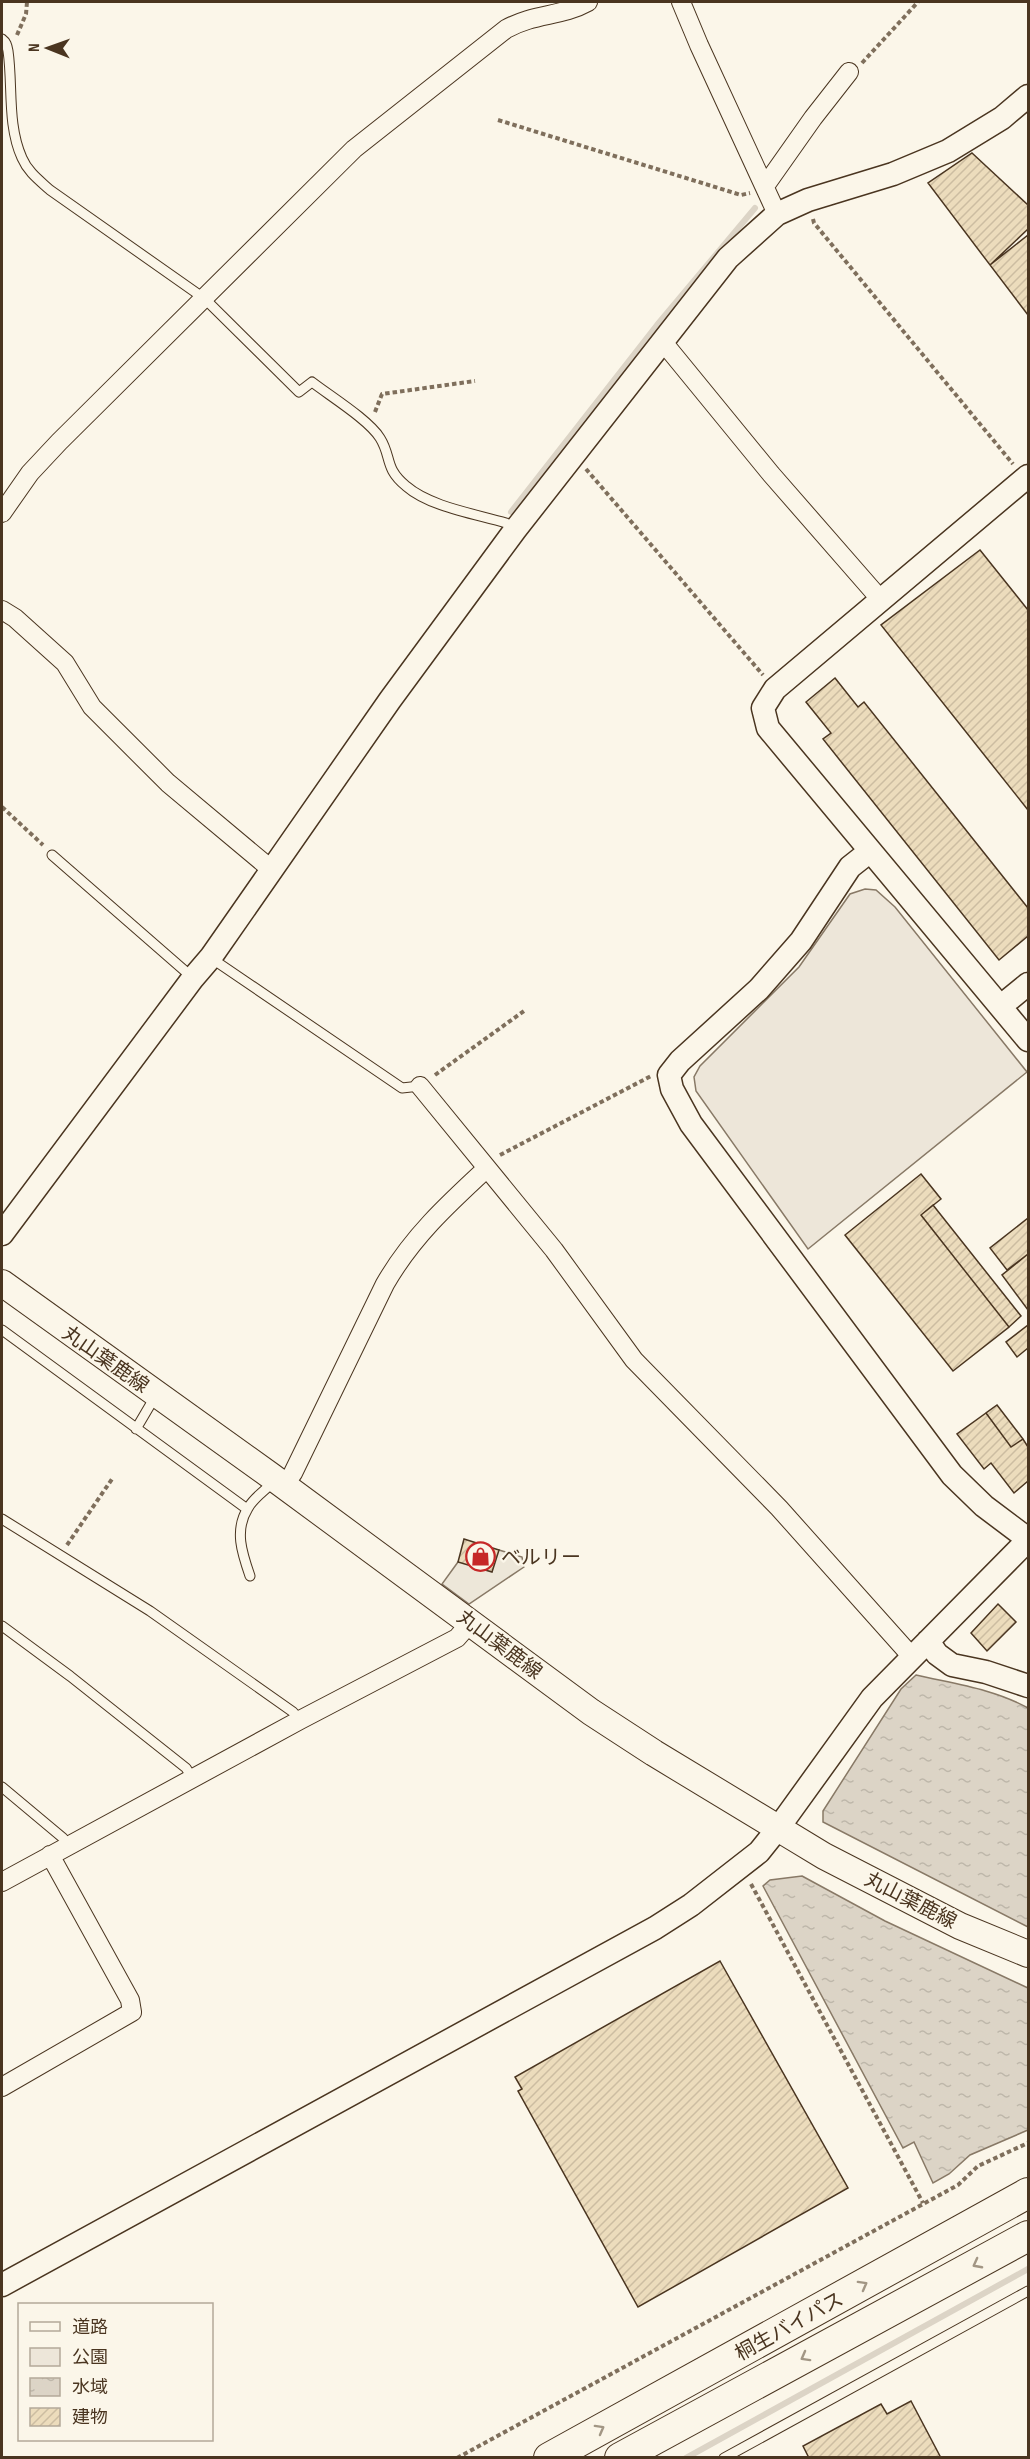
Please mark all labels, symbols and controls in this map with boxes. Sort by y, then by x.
north arrow [18,18,78,78]
text: N [25,43,44,52]
street label: 丸山葉鹿線 [58,1321,153,1398]
shop icon: ベルリー [464,1541,496,1573]
place label: ベルリー [501,1546,581,1570]
street label: 丸山葉鹿線 [452,1605,547,1684]
street label: 丸山葉鹿線 [861,1867,961,1934]
one-way arrow [973,2257,983,2268]
one-way arrow [857,2281,868,2292]
street label: 桐生バイパス [731,2287,848,2366]
legend [18,2303,213,2441]
text: 道路 [72,2317,108,2338]
text: 公園 [72,2347,108,2368]
one-way arrow [801,2350,812,2361]
text: 水域 [72,2377,108,2398]
text: 建物 [72,2407,108,2428]
one-way arrow [594,2425,605,2436]

